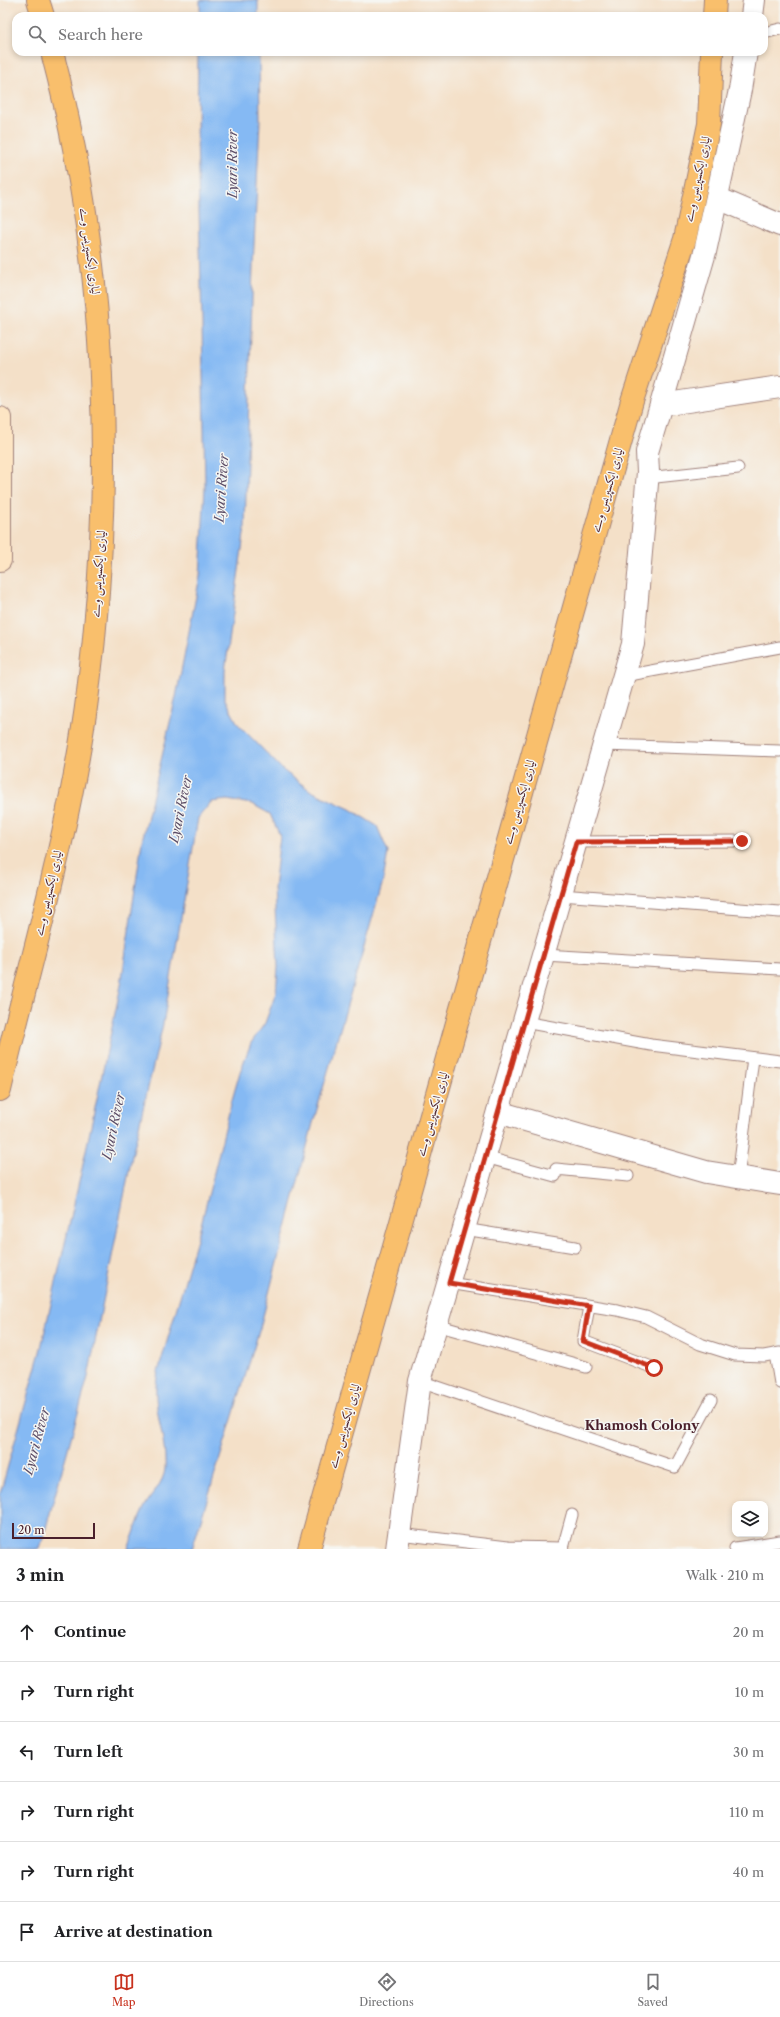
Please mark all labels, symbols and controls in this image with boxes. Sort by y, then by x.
search box [12,12,768,56]
icon: search [26,23,48,45]
text: Search here [58,25,143,44]
water label: Lyari River [224,129,240,199]
street label: لیاری ایکسپریس وے [680,135,715,224]
street label: لیاری ایکسپریس وے [75,207,104,295]
street label: لیاری ایکسپریس وے [587,446,628,534]
water label: Lyari River [211,452,231,524]
street label: لیاری ایکسپریس وے [87,530,110,618]
street label: لیاری ایکسپریس وے [499,758,540,846]
water label: Lyari River [165,773,195,845]
route end [733,832,751,850]
street label: لیاری ایکسپریس وے [30,849,67,938]
street label: لیاری ایکسپریس وے [412,1070,453,1158]
water label: Lyari River [98,1090,128,1162]
route start [645,1359,663,1377]
street label: لیاری ایکسپریس وے [324,1382,365,1470]
water label: Lyari River [19,1405,53,1477]
district label: Khamosh Colony [585,1417,700,1433]
map controls [732,1501,768,1537]
button: layers [732,1501,768,1537]
scale bar [12,1521,95,1540]
text: 20 m [18,1523,44,1537]
text: 3 min [16,1565,65,1585]
text: Walk · 210 m [686,1567,764,1583]
icon: ahead [16,1621,38,1643]
text: Continue [54,1622,126,1641]
text: 20 m [733,1624,764,1640]
icon: right [16,1681,38,1703]
text: Turn right [54,1682,134,1701]
text: 10 m [735,1684,764,1700]
icon: left [16,1741,38,1763]
text: Turn left [54,1742,123,1761]
text: 30 m [733,1744,764,1760]
icon: right [16,1801,38,1823]
text: Turn right [54,1802,134,1821]
text: 110 m [729,1804,764,1820]
icon: right [16,1861,38,1883]
text: Turn right [54,1862,134,1881]
text: 40 m [733,1864,764,1880]
icon: arrive [16,1921,38,1943]
text: Arrive at destination [54,1922,213,1941]
tab: Map [112,1971,136,2009]
tab: Directions [359,1971,414,2009]
tab: Saved [638,1971,668,2009]

